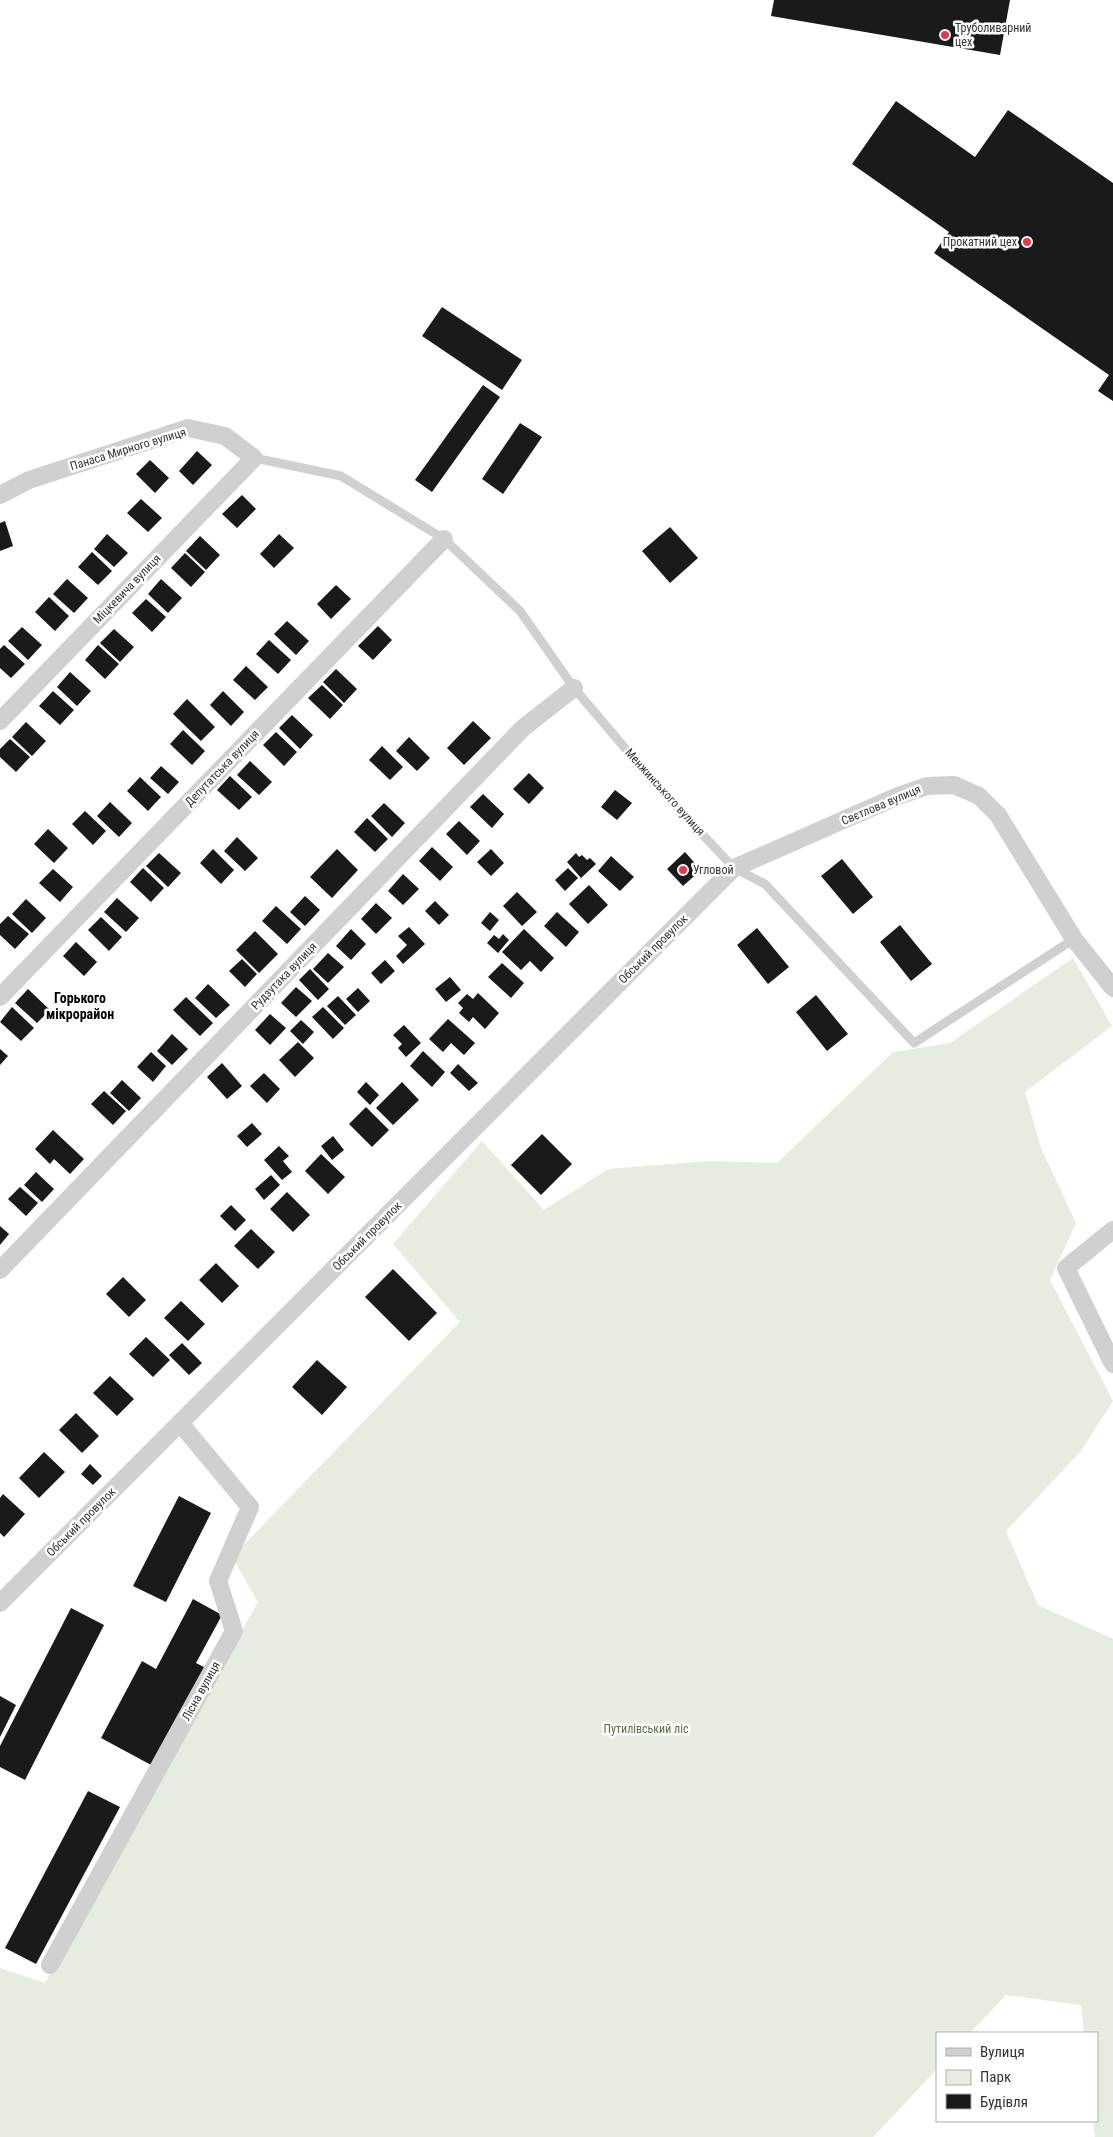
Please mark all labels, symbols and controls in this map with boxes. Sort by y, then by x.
place label: Труболиварний цех [955,21,1031,49]
marker: Труболиварний цех [939,29,951,41]
place label: Прокатний цех [943,235,1017,249]
marker: Прокатний цех [1021,236,1033,248]
street label: Панаса Мирного вулиця [68,425,188,473]
street label: Міцкевича вулиця [90,551,164,627]
street label: Депутатська вулиця [182,727,262,809]
street label: Менжинського вулиця [622,746,708,838]
street label: Свєтлова вулиця [839,782,923,828]
place label: Угловой [693,863,734,877]
marker: Угловой [677,864,689,876]
street label: Обський провулок [616,911,691,986]
street label: Рудзутака вулиця [248,939,320,1013]
district label: Горького мікрорайон [46,990,114,1022]
street label: Обський провулок [330,1198,405,1273]
street label: Обський провулок [44,1484,119,1559]
street label: Лісна вулиця [179,1659,223,1723]
park label: Путилівський ліс [603,1722,689,1736]
legend [936,2032,1098,2122]
text: Вулиця [980,2043,1025,2061]
text: Парк [980,2068,1011,2086]
text: Будівля [980,2093,1028,2111]

